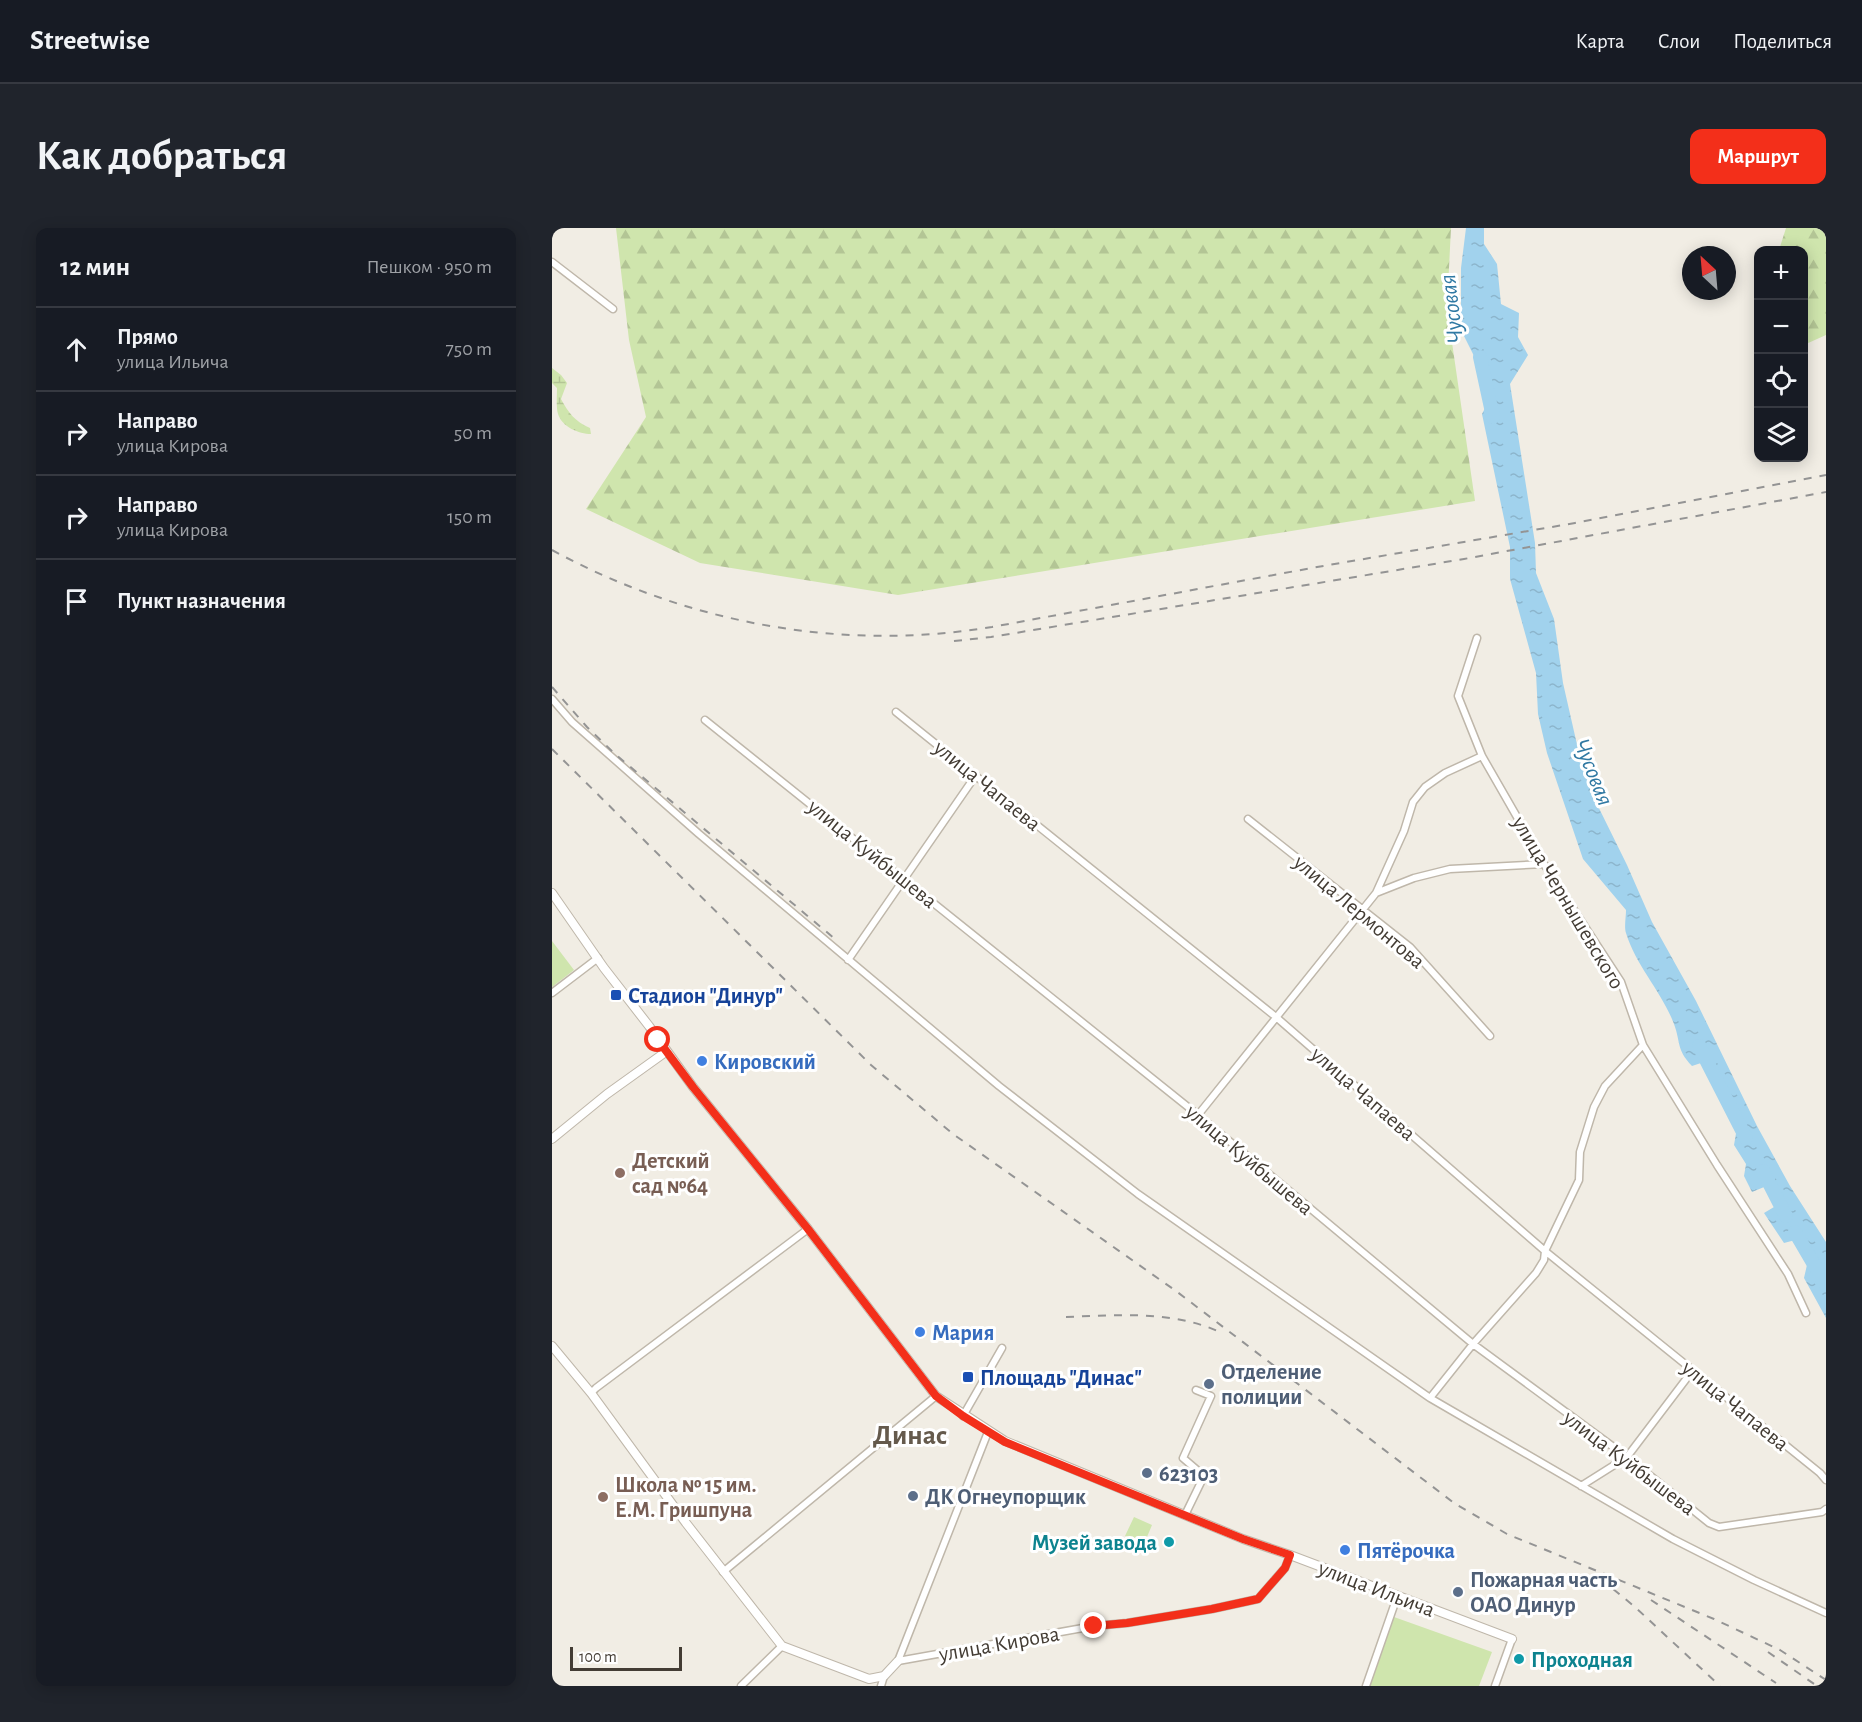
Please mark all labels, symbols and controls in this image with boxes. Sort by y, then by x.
text: Streetwise [30,27,150,55]
text: Карта [1575,31,1625,52]
text: Слои [1658,31,1700,52]
text: Поделиться [1733,31,1832,52]
button: Маршрут [1690,129,1826,184]
text: Как добраться [36,135,287,177]
north arrow [1682,246,1736,300]
map controls [1754,246,1808,462]
button: + [1754,246,1808,300]
text: 12 мин [60,254,130,280]
text: Пешком · 950 m [367,257,492,277]
water label: Чусовая [1436,273,1468,345]
button: − [1754,300,1808,354]
text: Прямо [117,326,178,348]
icon: ahead [60,333,93,366]
text: 750 m [445,339,492,359]
text: улица Ильича [117,352,229,372]
button: locate [1754,354,1808,408]
button: layers [1754,408,1808,462]
text: Направо [117,410,198,432]
icon: right [60,417,93,450]
text: 50 m [454,423,492,443]
text: улица Кирова [117,436,228,456]
text: Направо [117,494,198,516]
icon: right [60,501,93,534]
text: 150 m [447,507,492,527]
text: улица Кирова [117,520,228,540]
icon: arrive [60,585,93,618]
text: Пункт назначения [117,590,286,612]
street label: улица Чапаева [929,736,1045,835]
water label: Чусовая [1569,736,1617,809]
street label: улица Куйбышева [803,795,941,912]
street label: улица Чернышевского [1507,812,1628,993]
street label: улица Лермонтова [1289,850,1429,973]
place label: Стадион "Динур" [628,985,783,1008]
marker: Стадион "Динур" [609,988,623,1002]
route start [644,1026,670,1052]
street label: улица Чапаева [1306,1042,1420,1145]
place label: Кировский [714,1051,816,1073]
marker: Кировский [695,1054,709,1068]
street label: улица Куйбышева [1181,1100,1317,1219]
place label: Детский сад №64 [632,1150,710,1197]
marker: Детский сад №64 [613,1166,627,1180]
place label: Мария [932,1322,994,1344]
marker: Мария [913,1325,927,1339]
street label: улица Чапаева [1677,1356,1793,1455]
place label: Отделение полиции [1221,1361,1322,1408]
place label: Площадь "Динас" [980,1367,1142,1389]
marker: Площадь "Динас" [961,1370,975,1384]
marker: Отделение полиции [1202,1377,1216,1391]
street label: улица Куйбышева [1558,1406,1700,1519]
district label: Динас [873,1422,947,1450]
place label: 623103 [1159,1463,1218,1485]
marker: 623103 [1140,1466,1154,1480]
place label: Школа № 15 им. Е.М. Гришпуна [615,1474,756,1522]
place label: ДК Огнеупорщик [925,1486,1086,1509]
marker: ДК Огнеупорщик [906,1489,920,1503]
marker: Школа № 15 им. Е.М. Гришпуна [596,1490,610,1504]
place label: Музей завода [1032,1532,1157,1555]
marker: Музей завода [1162,1535,1176,1549]
place label: Пятёрочка [1357,1540,1455,1562]
marker: Пятёрочка [1338,1543,1352,1557]
street label: улица Ильича [1314,1556,1438,1621]
place label: Пожарная часть ОАО Динур [1470,1569,1618,1617]
marker: Пожарная часть ОАО Динур [1451,1585,1465,1599]
route end [1080,1612,1106,1638]
street label: улица Кирова [936,1623,1061,1666]
scale bar [570,1644,682,1672]
text: 100 m [579,1649,617,1665]
place label: Проходная [1531,1649,1633,1671]
marker: Проходная [1512,1652,1526,1666]

